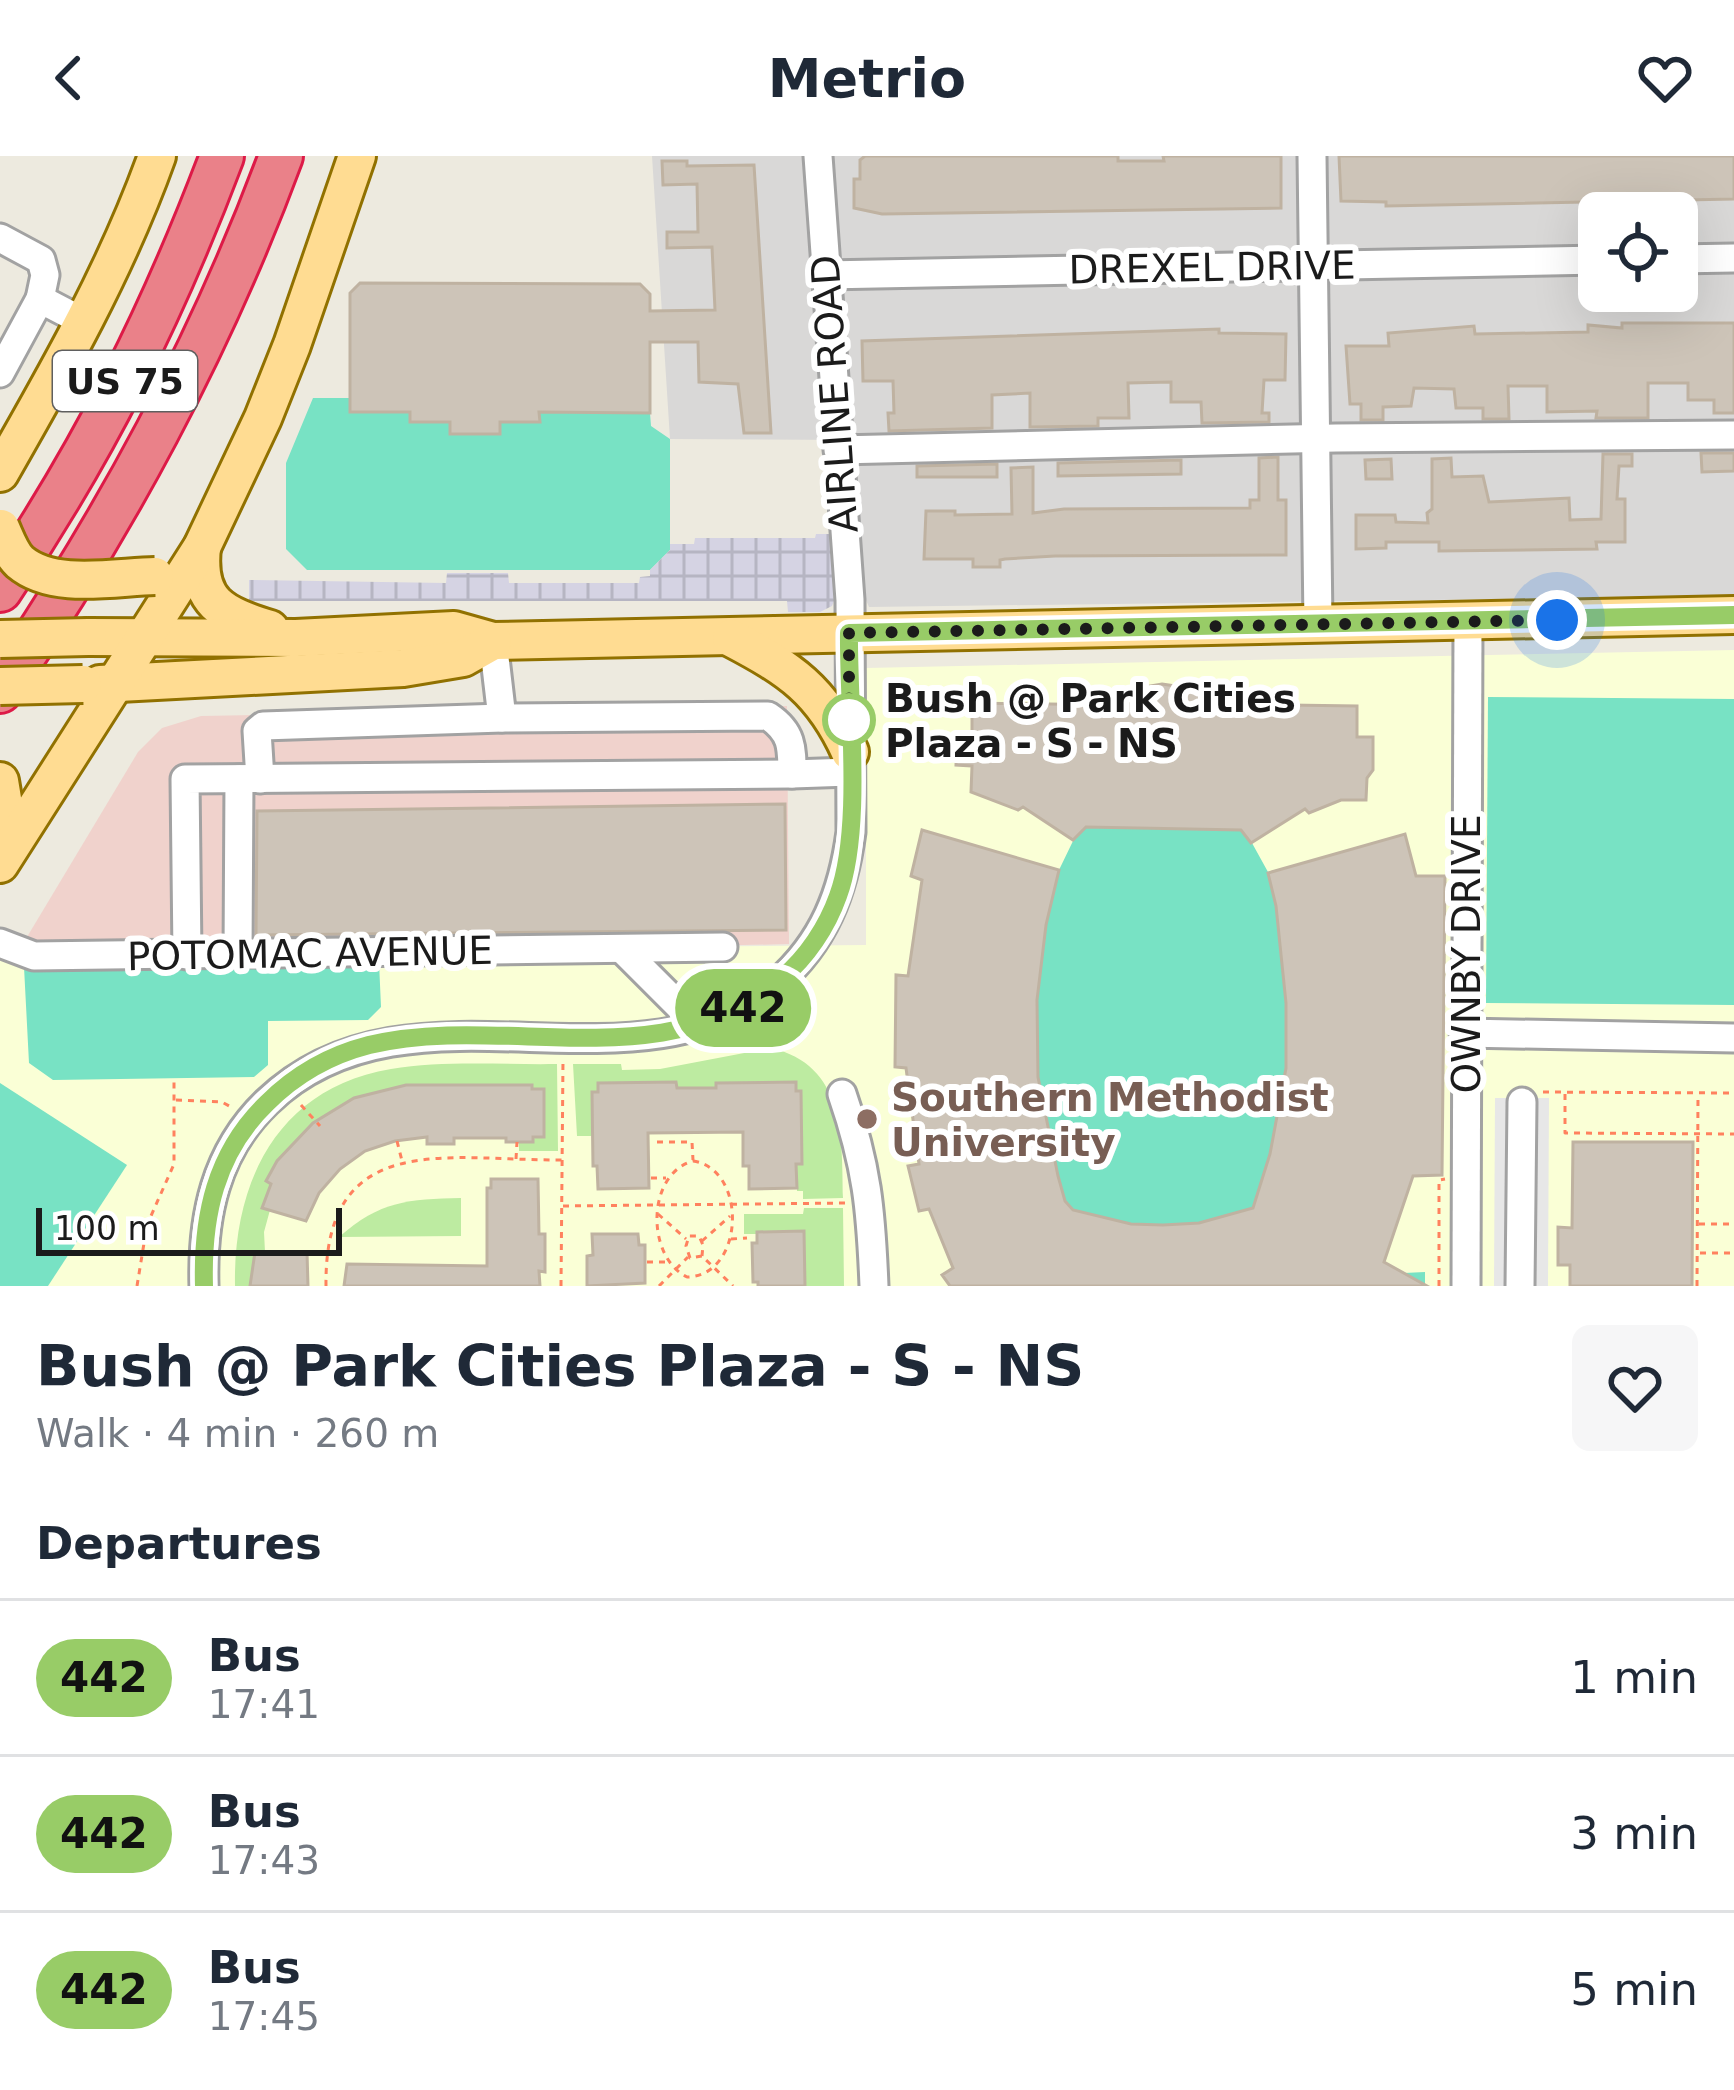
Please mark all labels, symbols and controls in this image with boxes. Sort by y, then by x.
icon: back [36,45,102,111]
icon: heart [1632,45,1698,111]
text: Metrio [768,47,966,110]
map controls [1578,192,1698,312]
button: locate [1578,192,1698,312]
street label: DREXEL DRIVE [1068,242,1356,293]
street label: AIRLINE ROAD [802,253,867,534]
road number: US 75 [53,351,197,411]
your location [1527,590,1587,650]
place label: Bush @ Park Cities Plaza - S - NS [885,676,1296,766]
marker: Bush @ Park Cities Plaza - S - NS [824,695,874,745]
street label: OWNBY DRIVE [1444,814,1489,1094]
street label: POTOMAC AVENUE [127,928,493,979]
line badge: 442 [674,969,812,1047]
text: 442 [699,983,787,1032]
place label: Southern Methodist University [891,1075,1329,1165]
marker: Southern Methodist University [854,1106,880,1132]
scale bar [36,1202,342,1255]
text: 100 m [54,1209,160,1248]
button: heart [1572,1325,1698,1451]
text: Bush @ Park Cities Plaza - S - NS [36,1333,1084,1399]
text: Walk · 4 min · 260 m [36,1411,439,1456]
text: Departures [36,1517,322,1570]
text: Bus [208,1629,301,1682]
text: 1 min [1570,1651,1698,1704]
text: 442 [60,1653,148,1702]
text: 17:41 [208,1682,320,1727]
text: Bus [208,1785,301,1838]
text: 3 min [1570,1807,1698,1860]
text: 442 [60,1809,148,1858]
text: 17:43 [208,1838,320,1883]
text: Bus [208,1941,301,1994]
text: 5 min [1570,1963,1698,2016]
text: 442 [60,1965,148,2014]
text: 17:45 [208,1994,320,2039]

